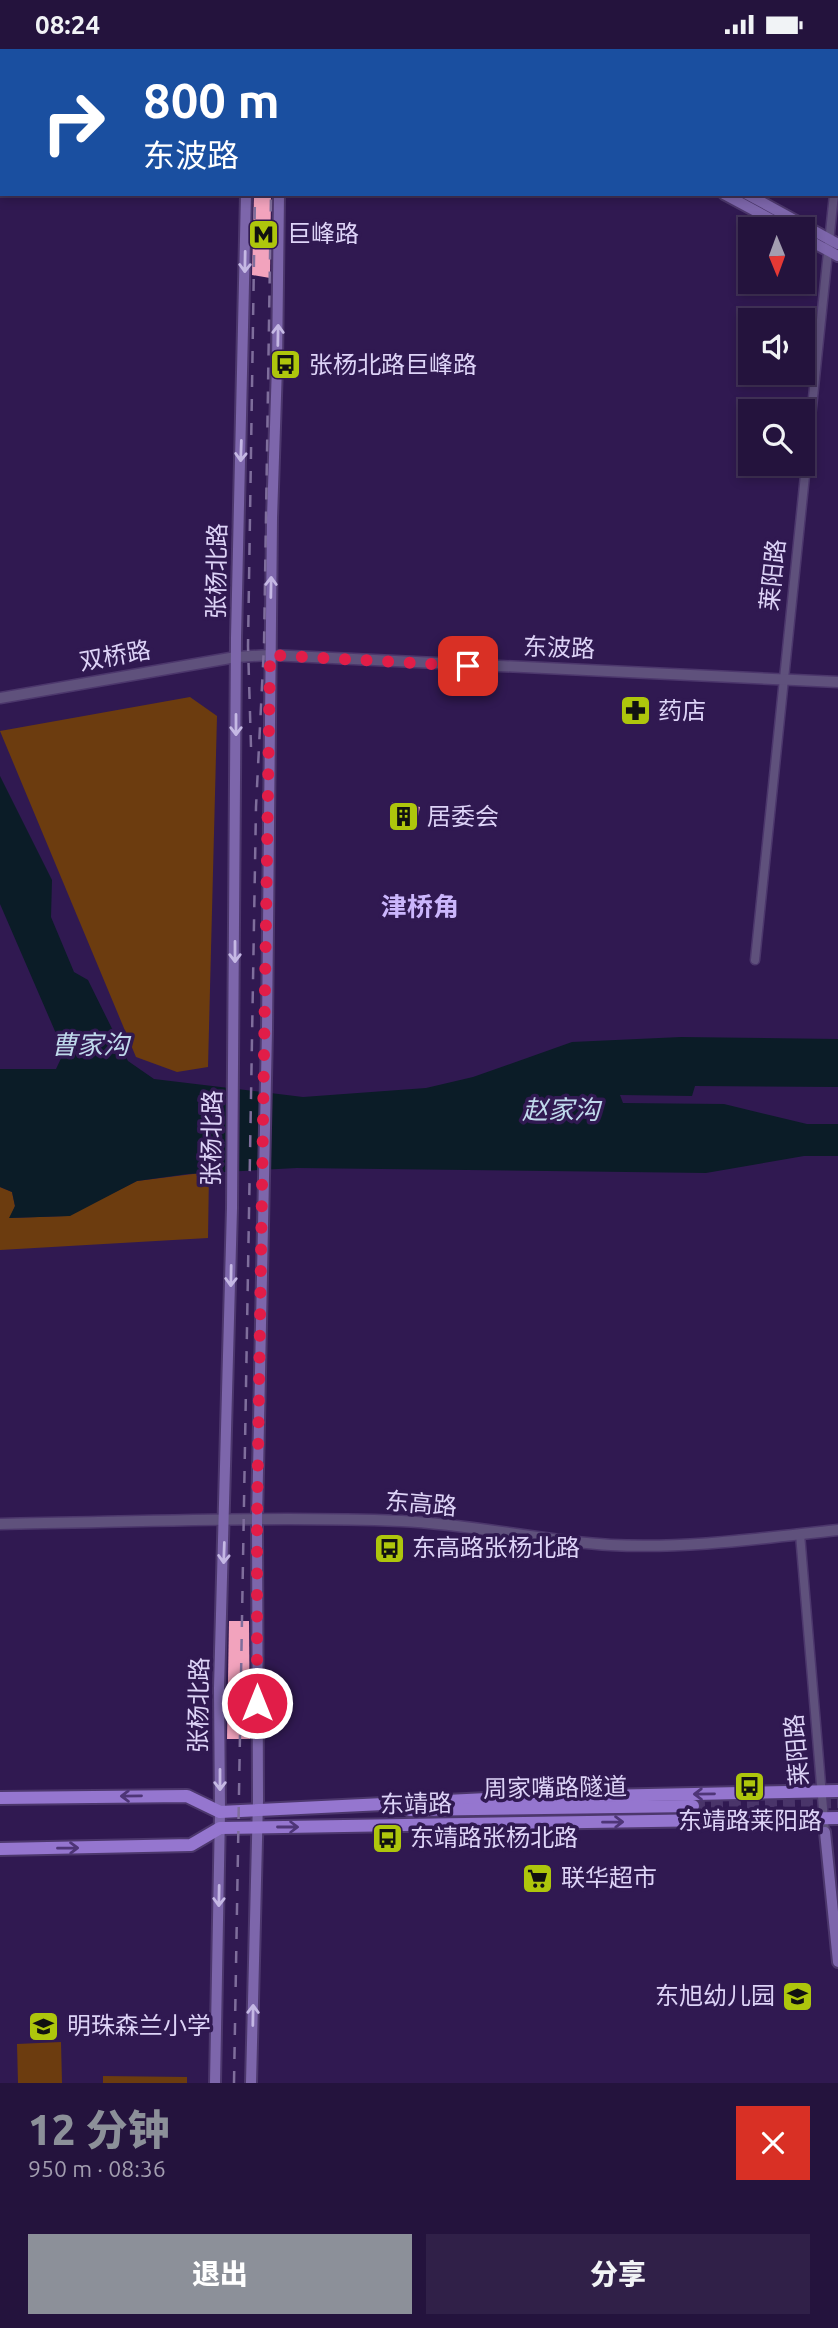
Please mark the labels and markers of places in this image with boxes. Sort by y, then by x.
metro station icon: 巨峰路 [247,217,281,251]
place label: 巨峰路 [287,220,359,247]
bus stop icon: 张杨北路巨峰路 [269,348,303,382]
place label: 张杨北路巨峰路 [309,351,477,378]
pin [438,636,498,696]
pharmacy icon: 药店 [618,694,652,728]
place label: 药店 [658,697,706,724]
building icon: 居委会 [387,800,421,834]
place label: 居委会 [427,803,499,830]
bus stop icon: 东高路张杨北路 [372,1531,406,1565]
place label: 东高路张杨北路 [412,1534,580,1561]
bus stop icon: 东靖路莱阳路 [733,1770,767,1804]
place label: 东靖路莱阳路 [678,1807,822,1834]
bus stop icon: 东靖路张杨北路 [370,1821,404,1855]
place label: 东靖路张杨北路 [410,1824,578,1851]
supermarket icon: 联华超市 [521,1861,555,1895]
place label: 联华超市 [561,1864,657,1891]
school or university icon: 东旭幼儿园 [781,1979,815,2013]
place label: 东旭幼儿园 [655,1982,775,2009]
school or university icon: 明珠森兰小学 [27,2009,61,2043]
place label: 明珠森兰小学 [67,2012,211,2039]

